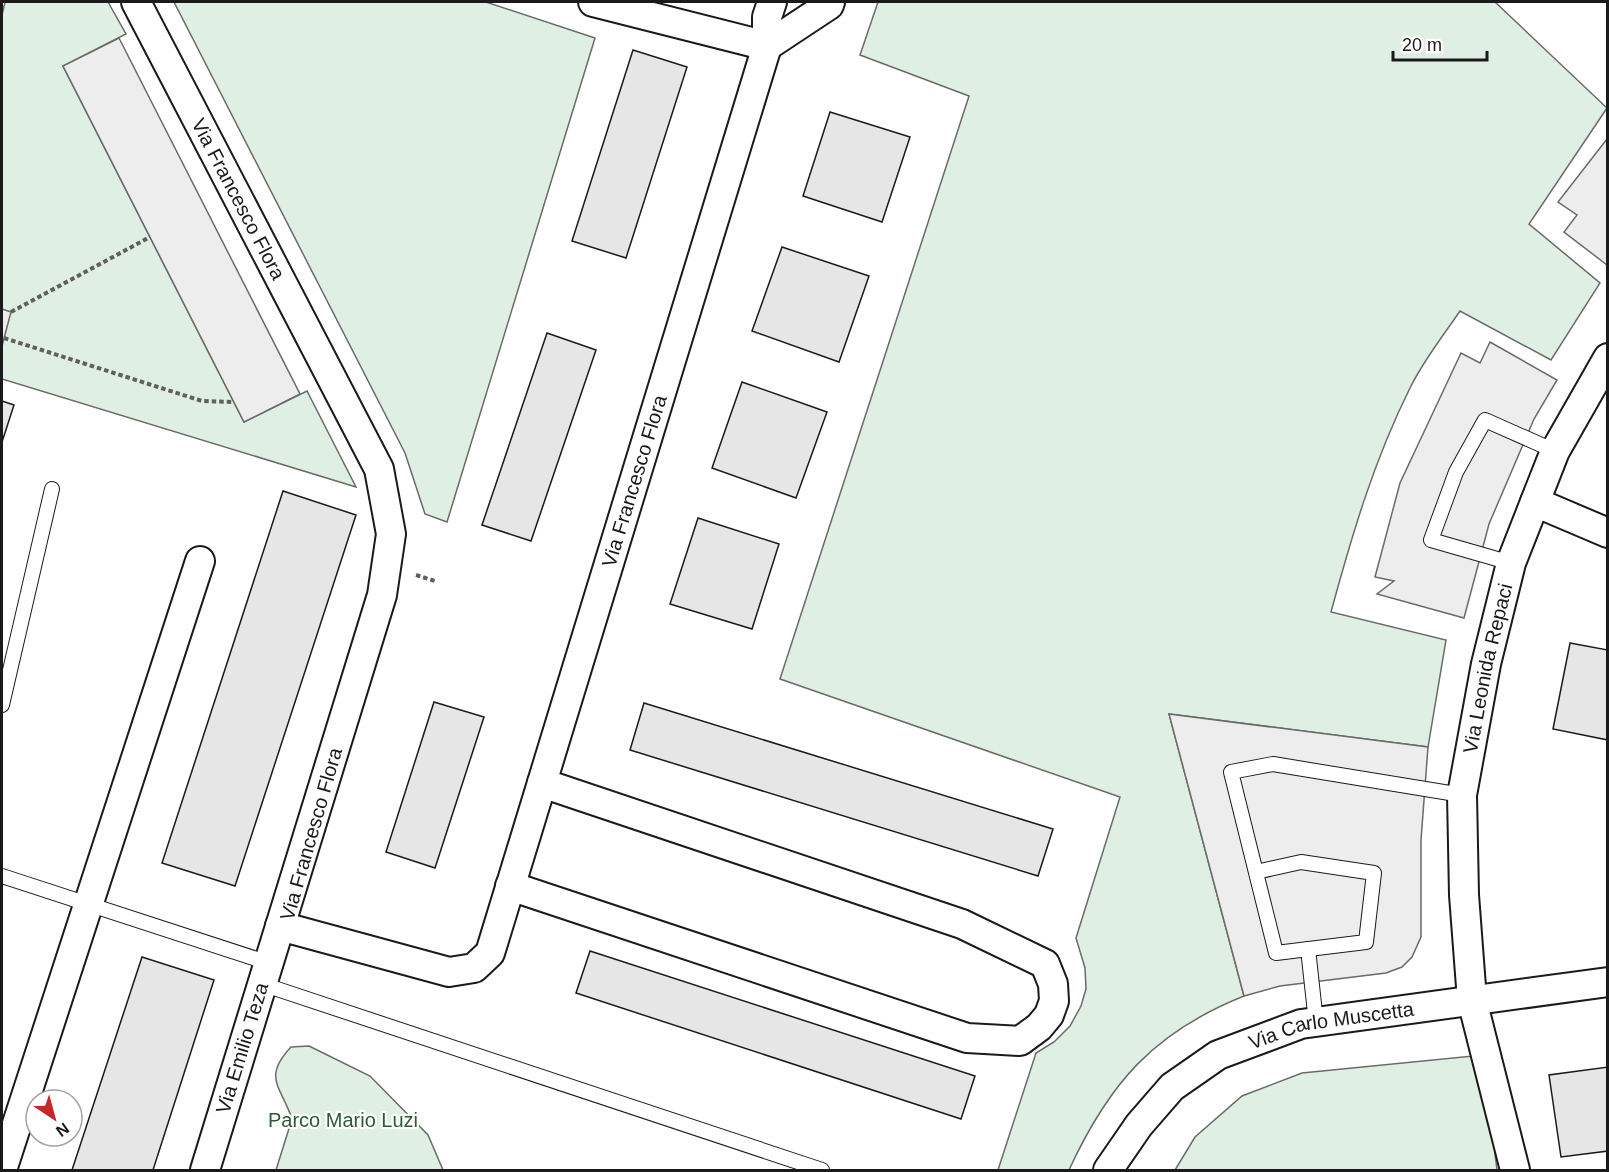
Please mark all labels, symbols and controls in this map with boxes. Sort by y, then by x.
scale bar [1393,24,1488,62]
text: 20 m [1402,35,1442,55]
street label: Via Francesco Flora [187,115,290,284]
street label: Via Francesco Flora [598,391,671,570]
street label: Via Leonida Repaci [1459,581,1517,755]
street label: Via Francesco Flora [276,744,346,923]
street label: Via Emilio Teza [212,979,273,1116]
street label: Via Carlo Muscetta [1246,998,1416,1054]
north arrow [24,1088,84,1148]
park label: Parco Mario Luzi [268,1109,418,1131]
text: N [53,1119,72,1140]

